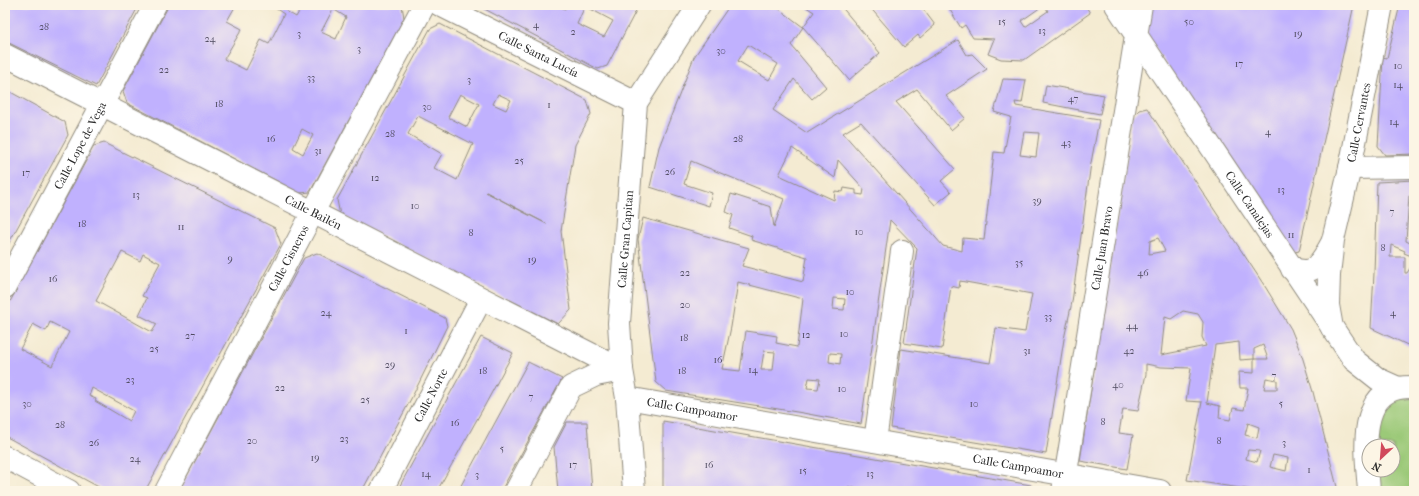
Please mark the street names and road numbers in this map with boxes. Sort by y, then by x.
street label: Calle Santa Lucía [496,28,581,80]
street label: Calle Cervantes [1344,81,1374,163]
street label: Calle Lope de Vega [51,99,109,192]
street label: Calle Canalejas [1222,168,1277,241]
street label: Calle Gran Capitan [615,190,636,288]
street label: Calle Bailén [282,192,344,233]
street label: Calle Juan Bravo [1088,205,1116,291]
street label: Calle Cisneros [265,222,312,294]
street label: Calle Norte [411,366,451,425]
street label: Calle Campoamor [646,395,739,424]
street label: Calle Campoamor [972,451,1065,481]

